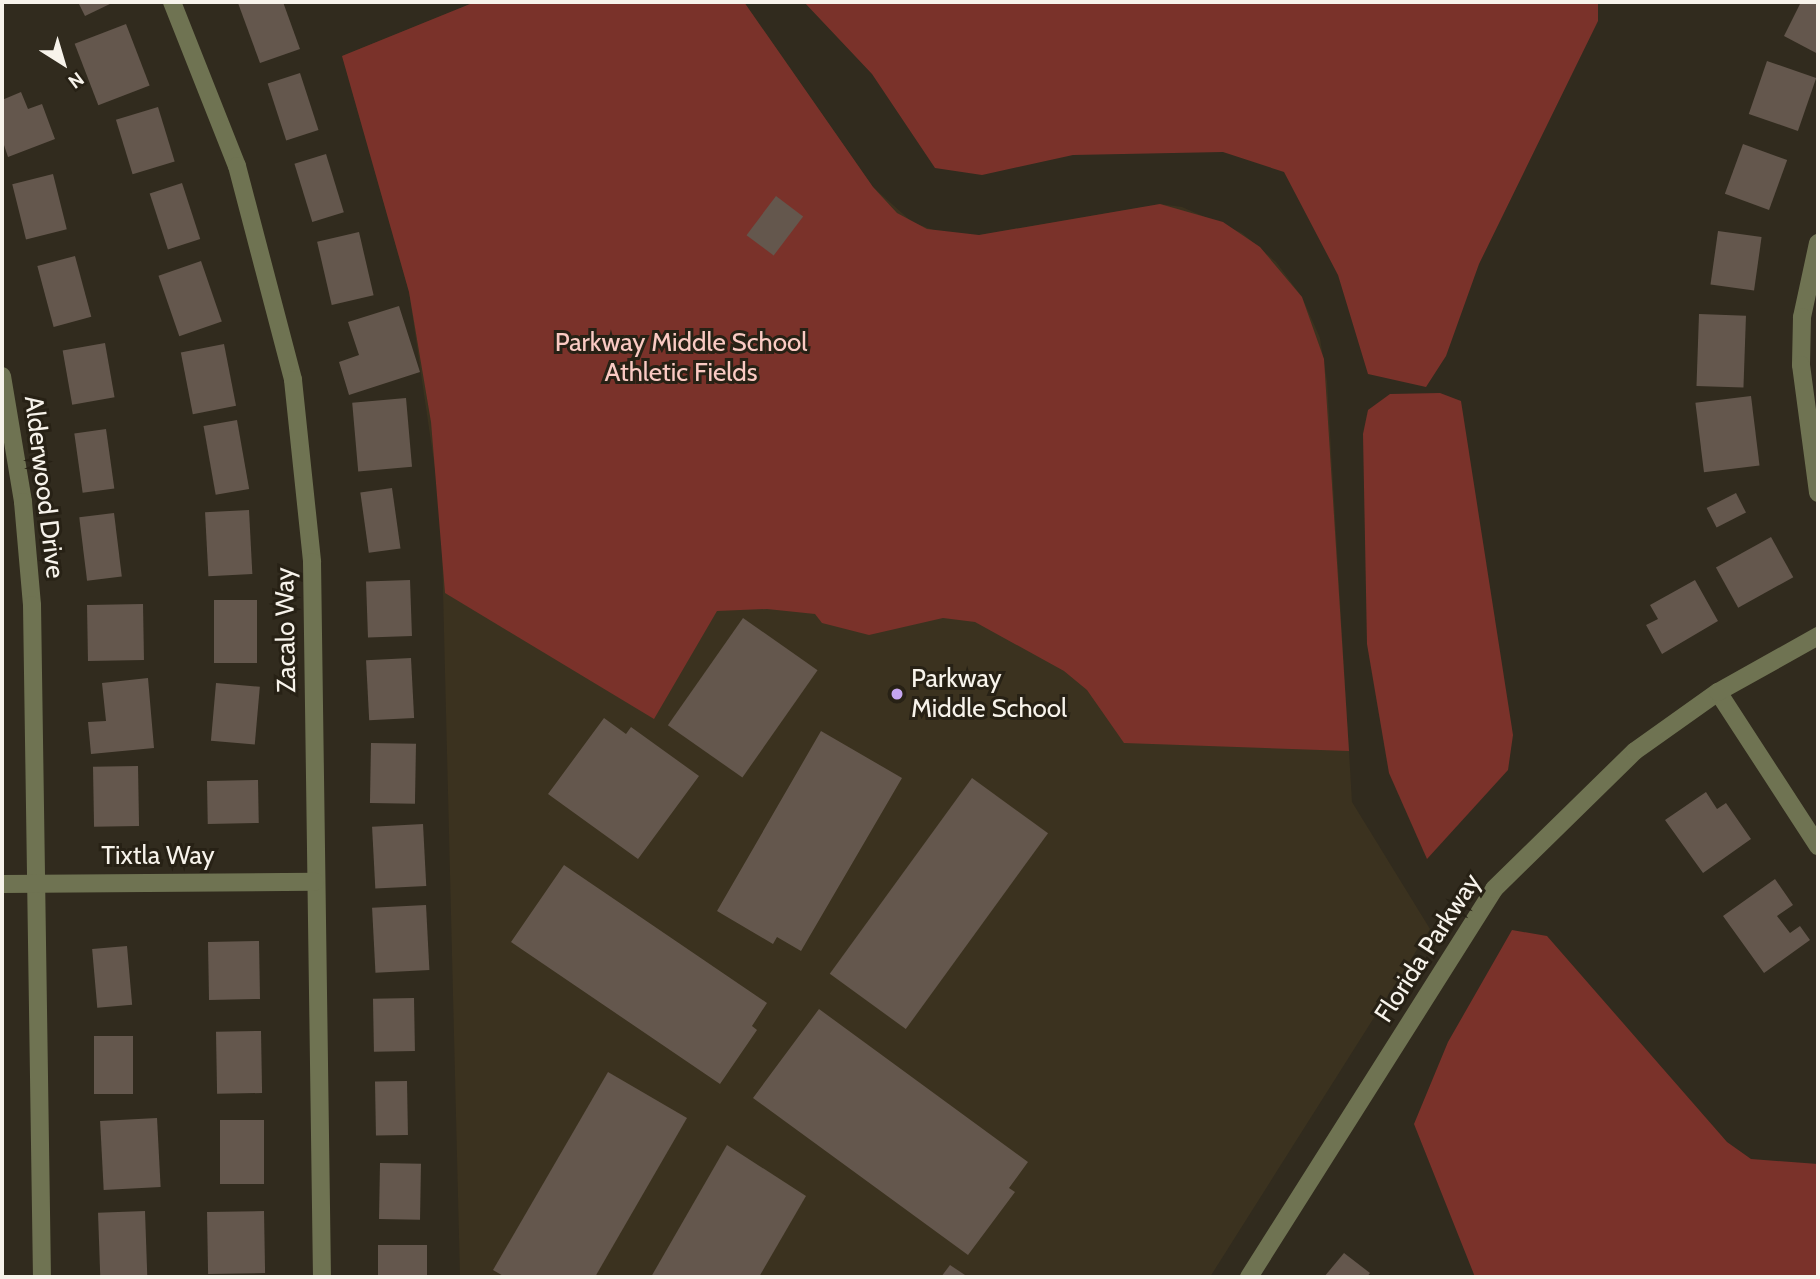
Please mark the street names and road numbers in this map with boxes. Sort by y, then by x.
street label: Alderwood Drive [17,394,71,580]
street label: Zacalo Way [269,567,303,693]
street label: Tixtla Way [101,840,215,872]
street label: Florida Parkway [1368,868,1488,1028]

